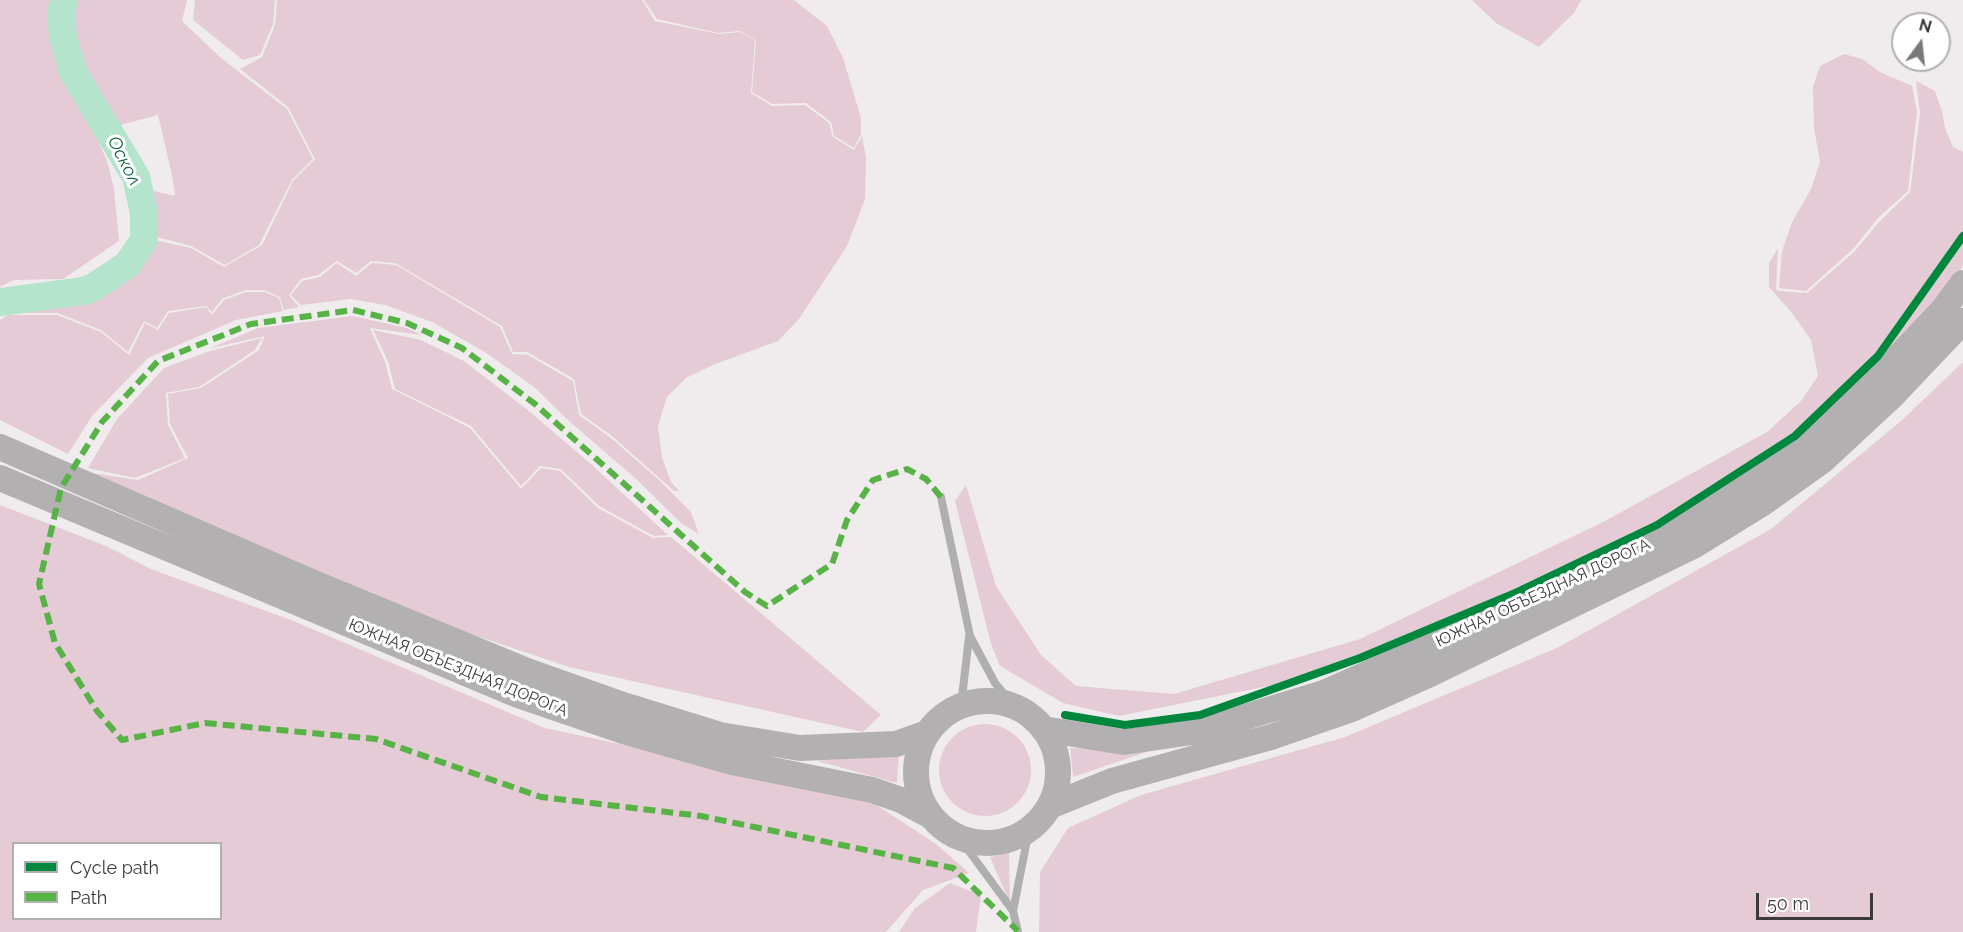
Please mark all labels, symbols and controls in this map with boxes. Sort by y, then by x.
north arrow [1891,12,1951,72]
text: N [1917,15,1934,37]
water label: Оскол [102,133,146,189]
street label: ЮЖНАЯ ОБЪЕЗДНАЯ ДОРОГА [1433,535,1653,651]
street label: ЮЖНАЯ ОБЪЕЗДНАЯ ДОРОГА [346,615,570,721]
legend [12,842,222,920]
text: Cycle path [70,857,159,878]
scale bar [1759,881,1876,919]
text: Path [70,887,107,908]
text: 50 m [1767,893,1809,914]

